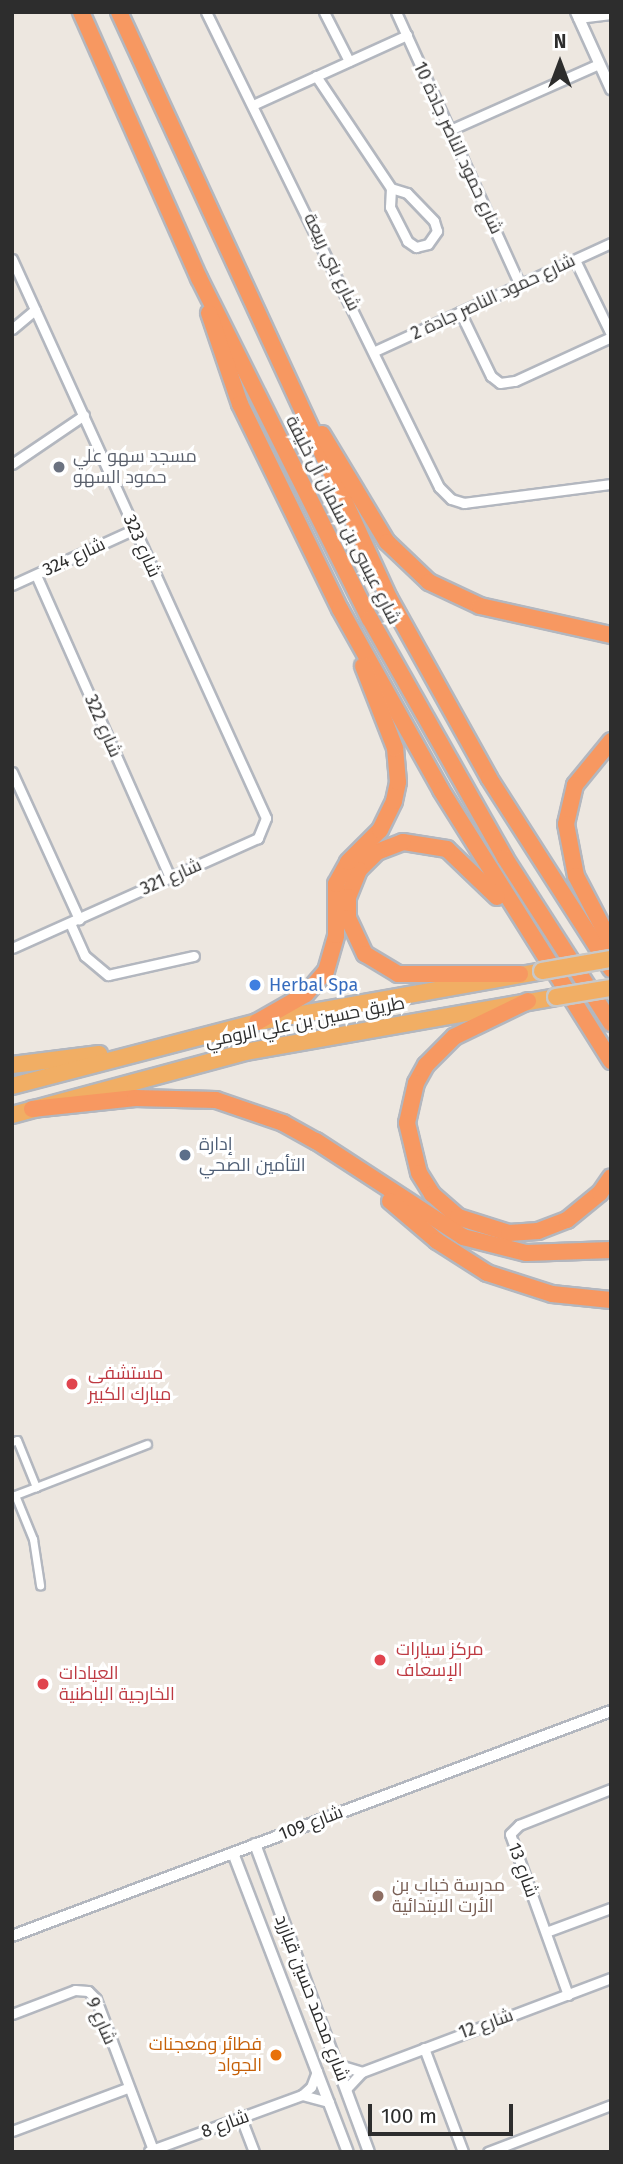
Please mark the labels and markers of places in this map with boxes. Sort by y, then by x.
place label: مسجد سهو علي حمود السهو [73,446,197,489]
marker: مسجد سهو علي حمود السهو [51,459,67,475]
place label: Herbal Spa [269,974,358,996]
marker: Herbal Spa [247,977,263,993]
place label: إدارة التأمين الصحي [199,1134,306,1176]
marker: إدارة التأمين الصحي [177,1147,193,1163]
place label: مستشفى مبارك الكبير [88,1363,171,1406]
marker: مستشفى مبارك الكبير [62,1374,82,1394]
place label: مركز سيارات الإسعاف [396,1639,484,1682]
marker: مركز سيارات الإسعاف [370,1650,390,1670]
place label: العيادات الخارجية الباطنية [59,1663,175,1706]
marker: العيادات الخارجية الباطنية [33,1674,53,1694]
place label: مدرسة خباب بن الأرت الابتدائية [392,1875,505,1918]
marker: مدرسة خباب بن الأرت الابتدائية [370,1888,386,1904]
place label: فطائر ومعجنات الجواد [149,2034,262,2076]
marker: فطائر ومعجنات الجواد [268,2047,284,2063]

